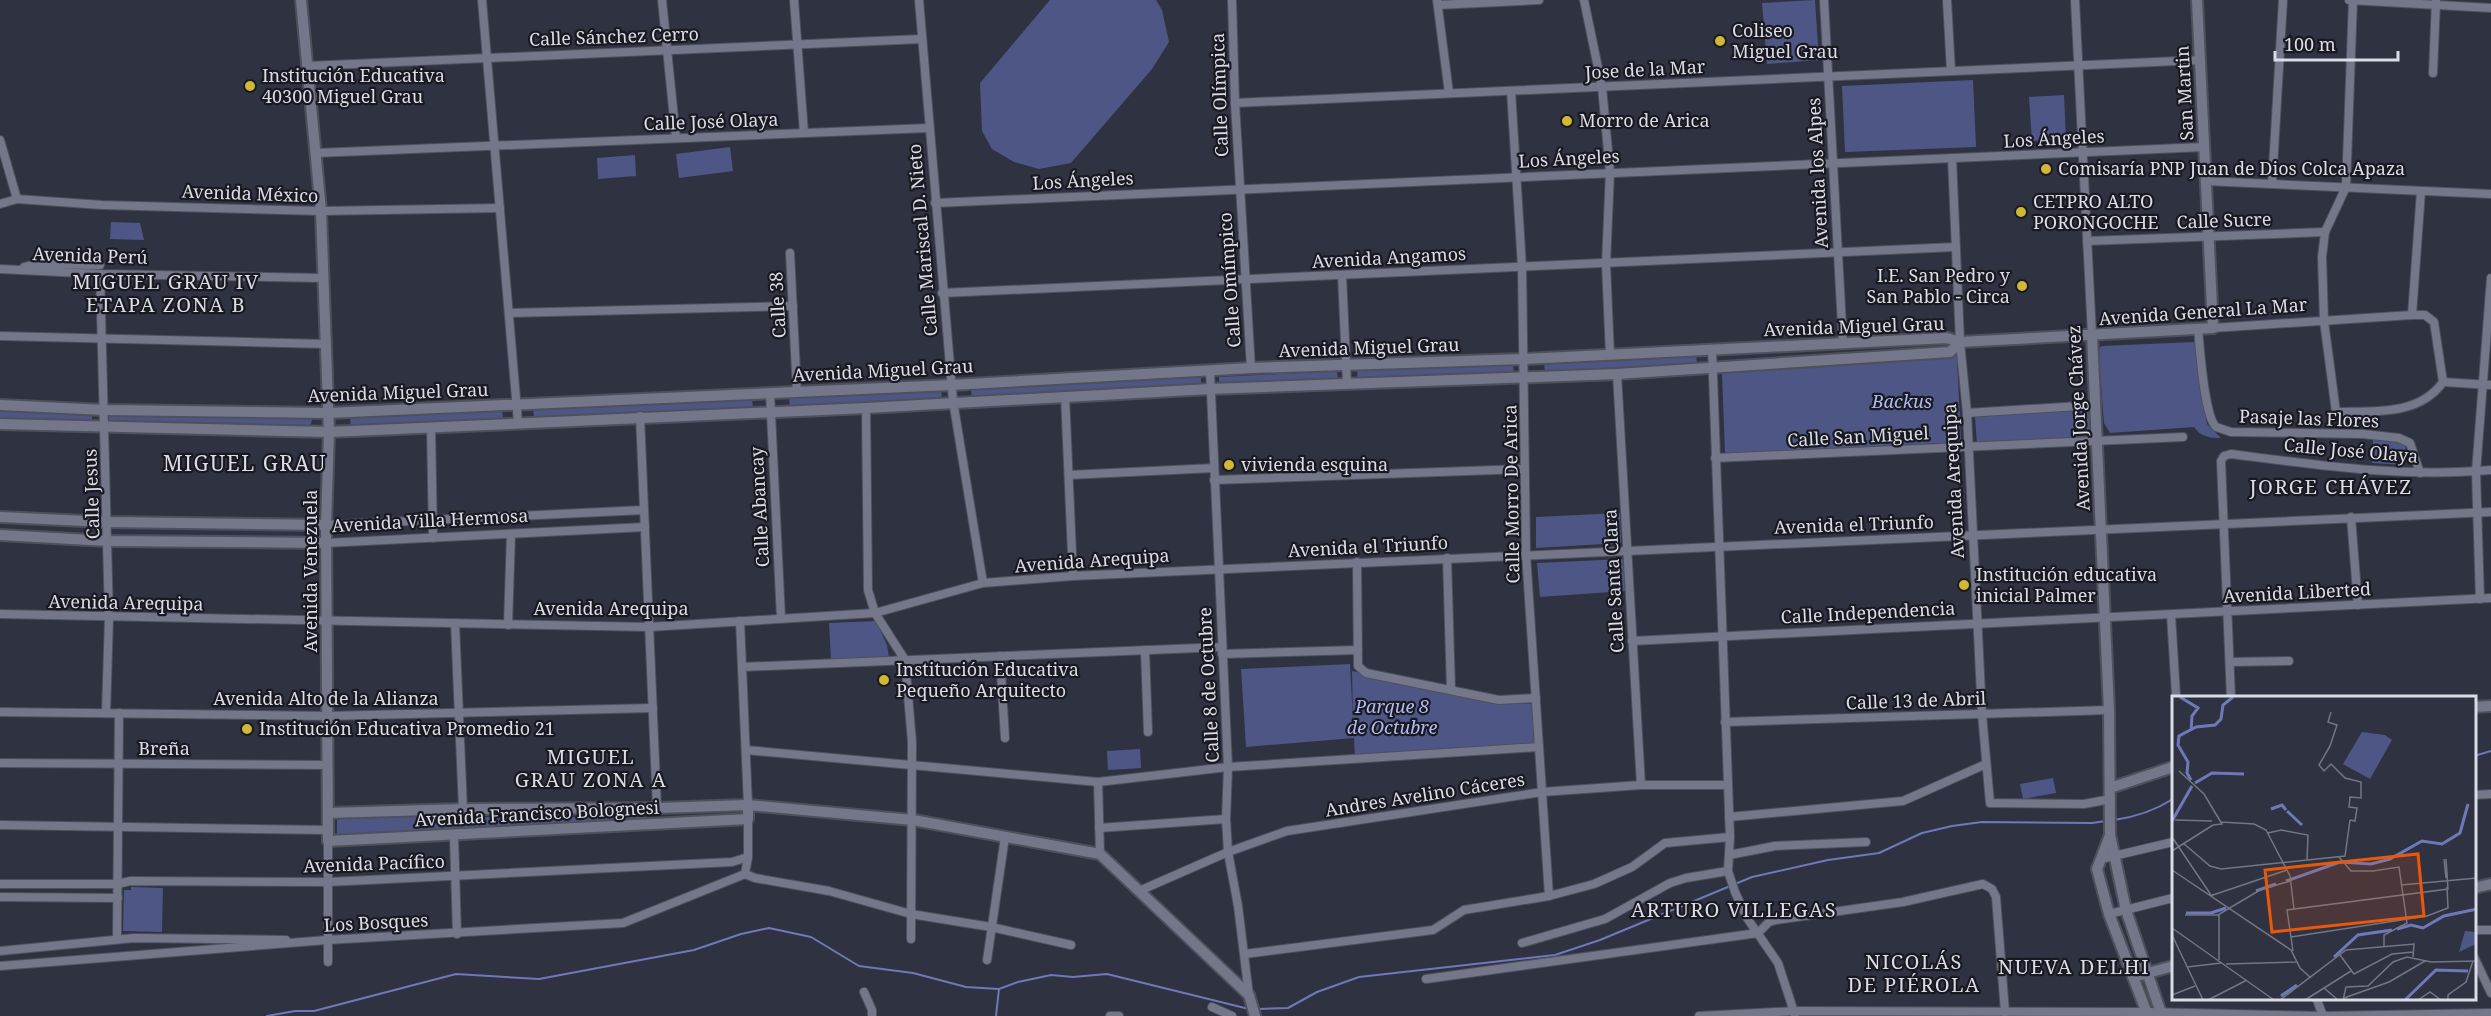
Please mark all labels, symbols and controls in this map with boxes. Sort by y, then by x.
place label: Coliseo Miguel Grau [1732,18,1839,63]
street label: Calle Sánchez Cerro [529,21,699,51]
scale bar [2275,24,2398,62]
text: 100 m [2284,32,2336,56]
street label: Calle Olímpica [1205,33,1233,158]
marker: Coliseo Miguel Grau [1713,34,1727,48]
street label: San Martin [2170,44,2198,141]
street label: Jose de la Mar [1583,54,1706,84]
place label: Institución Educativa 40300 Miguel Grau [262,63,445,108]
marker: Institución Educativa 40300 Miguel Grau [243,79,257,93]
street label: Avenida los Alpes [1801,97,1833,249]
street label: Calle José Olaya [643,107,779,135]
place label: Morro de Arica [1579,108,1710,132]
marker: Morro de Arica [1560,114,1574,128]
street label: Los Ángeles [2003,123,2105,153]
street label: Calle Mariscal D. Nieto [902,143,942,337]
street label: Los Ángeles [1518,143,1620,173]
place label: Comisaría PNP Juan de Dios Colca Apaza [2058,156,2405,180]
marker: Comisaría PNP Juan de Dios Colca Apaza [2039,162,2053,176]
street label: Los Ángeles [1032,165,1134,195]
street label: Avenida México [181,179,319,207]
place label: CETPRO ALTO PORONGOCHE [2033,189,2159,234]
marker: CETPRO ALTO PORONGOCHE [2014,205,2028,219]
street label: Calle Sucre [2176,206,2272,234]
street label: Calle Omímpico [1212,211,1246,349]
street label: Avenida Perú [32,241,149,269]
street label: Avenida Angamos [1311,241,1467,273]
place label: I.E. San Pedro y San Pablo - Circa [1867,263,2011,308]
district label: MIGUEL GRAU IV ETAPA ZONA B [72,268,260,318]
street label: Calle 38 [763,271,791,339]
marker: I.E. San Pedro y San Pablo - Circa [2015,279,2029,293]
street label: Avenida General La Mar [2098,292,2308,330]
street label: Avenida Miguel Grau [1763,311,1945,341]
street label: Avenida Jorge Chávez [2061,325,2095,512]
street label: Avenida Miguel Grau [1278,332,1460,362]
street label: Avenida Miguel Grau [792,353,975,387]
street label: Avenida Miguel Grau [307,377,489,407]
park label: Backus [1871,389,1932,413]
street label: Avenida Arequipa [1937,403,1969,559]
street label: Calle Morro De Arica [1497,404,1525,584]
street label: Pasaje las Flores [2239,404,2380,432]
street label: Calle San Miguel [1786,420,1930,452]
street label: Calle José Olaya [2283,432,2419,468]
street label: Calle Abancay [744,445,774,568]
street label: Calle Jesus [77,448,105,540]
district label: MIGUEL GRAU [163,449,327,477]
place label: vivienda esquina [1241,452,1388,476]
marker: vivienda esquina [1222,458,1236,472]
district label: JORGE CHÁVEZ [2248,473,2413,500]
street label: Avenida Venezuela [298,490,322,652]
street label: Avenida Villa Hermosa [331,503,529,537]
street label: Calle Santa Clara [1597,508,1629,654]
street label: Avenida el Triunfo [1774,509,1934,539]
street label: Avenida el Triunfo [1287,530,1449,562]
street label: Avenida Arequipa [1014,543,1170,577]
place label: Institución educativa inicial Palmer [1976,562,2157,607]
street label: Avenida Liberted [2222,576,2372,608]
marker: Institución educativa inicial Palmer [1957,578,1971,592]
street label: Avenida Arequipa [48,589,204,615]
street label: Calle Independencia [1780,595,1956,629]
street label: Avenida Arequipa [533,596,689,620]
street label: Calle 8 de Octubre [1192,607,1224,764]
place label: Institución Educativa Pequeño Arquitecto [896,657,1079,702]
marker: Institución Educativa Pequeño Arquitecto [877,673,891,687]
street label: Avenida Alto de la Alianza [213,686,439,710]
street label: Calle 13 de Abril [1845,686,1987,714]
park label: Parque 8 de Octubre [1347,694,1437,739]
inset map [2172,696,2476,1001]
place label: Institución Educativa Promedio 21 [259,716,555,740]
marker: Institución Educativa Promedio 21 [240,722,254,736]
street label: Breña [138,736,190,760]
district label: MIGUEL GRAU ZONA A [515,743,667,793]
street label: Andres Avelino Cáceres [1323,766,1526,822]
street label: Avenida Francisco Bolognesi [414,795,660,831]
street label: Avenida Pacífico [303,849,445,877]
district label: ARTURO VILLEGAS [1631,896,1837,923]
street label: Los Bosques [323,907,429,937]
district label: NICOLÁS DE PIÉROLA [1847,948,1981,998]
district label: NUEVA DELHI [1998,953,2150,980]

